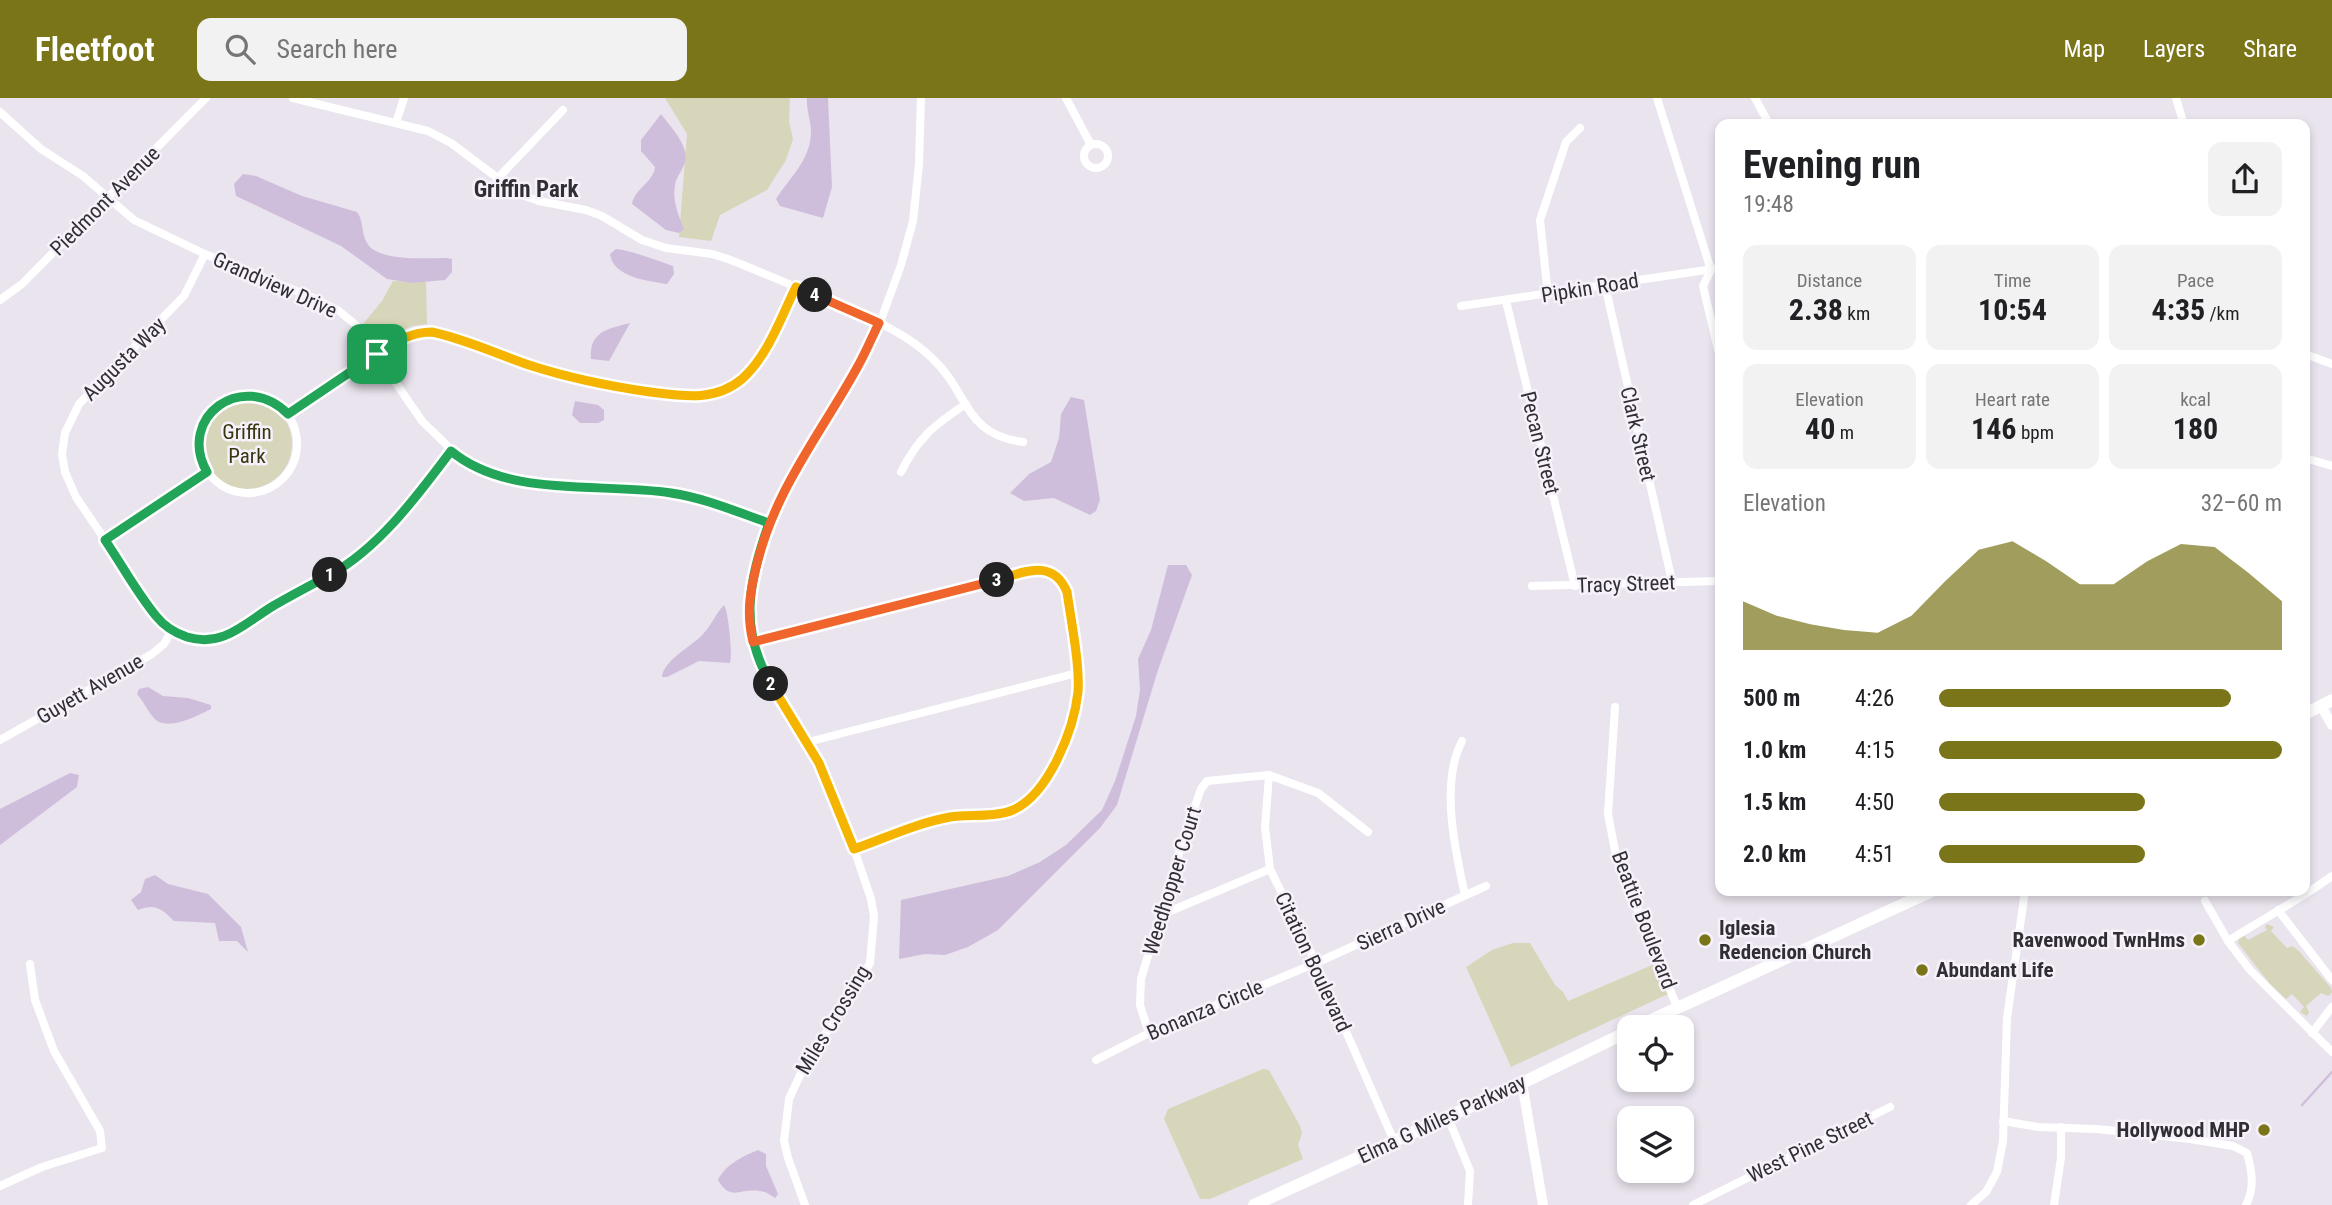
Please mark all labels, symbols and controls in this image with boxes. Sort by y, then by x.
search box [197,18,687,81]
text: Fleetfoot [35,30,155,69]
icon: search [221,30,259,68]
text: Search here [277,34,397,64]
text: Map [2064,35,2105,63]
text: Layers [2143,35,2205,63]
text: Share [2243,35,2297,63]
street label: Piedmont Avenue [45,141,165,261]
button: share [2208,142,2282,216]
text: Evening run [1743,143,1921,187]
district label: Griffin Park [474,176,579,203]
text: 19:48 [1743,191,1794,218]
street label: Grandview Drive [209,247,341,323]
street label: Pipkin Road [1540,268,1640,308]
text: Distance [1797,269,1862,292]
text: Time [1994,269,2031,292]
text: Pace [2177,269,2214,292]
pin: 4 [798,278,832,312]
text: 4 [810,283,819,306]
text: 2.38 [1789,292,1843,327]
text: 10:54 [1978,292,2047,327]
text: 4:35 [2152,292,2205,327]
text: km [1843,302,1870,325]
text: /km [2205,302,2239,325]
street label: Augusta Way [77,312,171,406]
pin [347,324,407,384]
icon: arrive [358,335,396,373]
street label: Clark Street [1615,384,1661,484]
text: Elevation [1795,388,1864,411]
text: Heart rate [1975,388,2050,411]
text: kcal [2180,388,2211,411]
street label: Pecan Street [1516,389,1564,497]
text: 40 [1805,411,1835,446]
text: 146 [1971,411,2017,446]
text: 180 [2173,411,2218,446]
park label: Griffin Park [222,420,272,468]
text: m [1835,421,1854,444]
text: bpm [2017,421,2054,444]
text: Elevation [1743,490,1826,517]
text: 32–60 m [2201,490,2282,517]
pin: 1 [312,558,348,592]
pin: 3 [979,562,1014,598]
text: 1 [325,563,334,586]
text: 3 [992,568,1001,591]
street label: Tracy Street [1576,570,1676,598]
street label: Guyett Avenue [33,649,148,729]
pin: 2 [754,666,788,702]
text: 2 [766,672,775,695]
text: 500 m [1743,685,1800,712]
text: 4:26 [1855,685,1894,712]
text: 1.0 km [1743,737,1806,764]
text: 4:15 [1855,737,1894,764]
text: 1.5 km [1743,789,1806,816]
text: 4:50 [1855,789,1894,816]
street label: Weedhopper Court [1138,804,1206,958]
text: 2.0 km [1743,841,1806,868]
text: 4:51 [1855,841,1894,868]
street label: Beattie Boulevard [1607,848,1681,992]
street label: Citation Boulevard [1270,888,1356,1036]
street label: Sierra Drive [1353,894,1449,956]
place label: Iglesia Redencion Church [1719,916,1871,964]
place label: Ravenwood TwnHms [2013,928,2185,952]
marker: Iglesia Redencion Church [1697,932,1713,948]
marker: Ravenwood TwnHms [2191,932,2207,948]
place label: Abundant Life [1936,958,2054,982]
street label: Miles Crossing [791,961,875,1079]
marker: Abundant Life [1914,962,1930,978]
street label: Bonanza Circle [1143,975,1267,1045]
map controls [1617,1015,1694,1183]
button: locate [1617,1015,1694,1092]
street label: Elma G Miles Parkway [1354,1069,1530,1168]
button: layers [1617,1106,1694,1183]
street label: West Pine Street [1743,1106,1877,1188]
place label: Hollywood MHP [2117,1118,2250,1142]
marker: Hollywood MHP [2256,1122,2272,1138]

